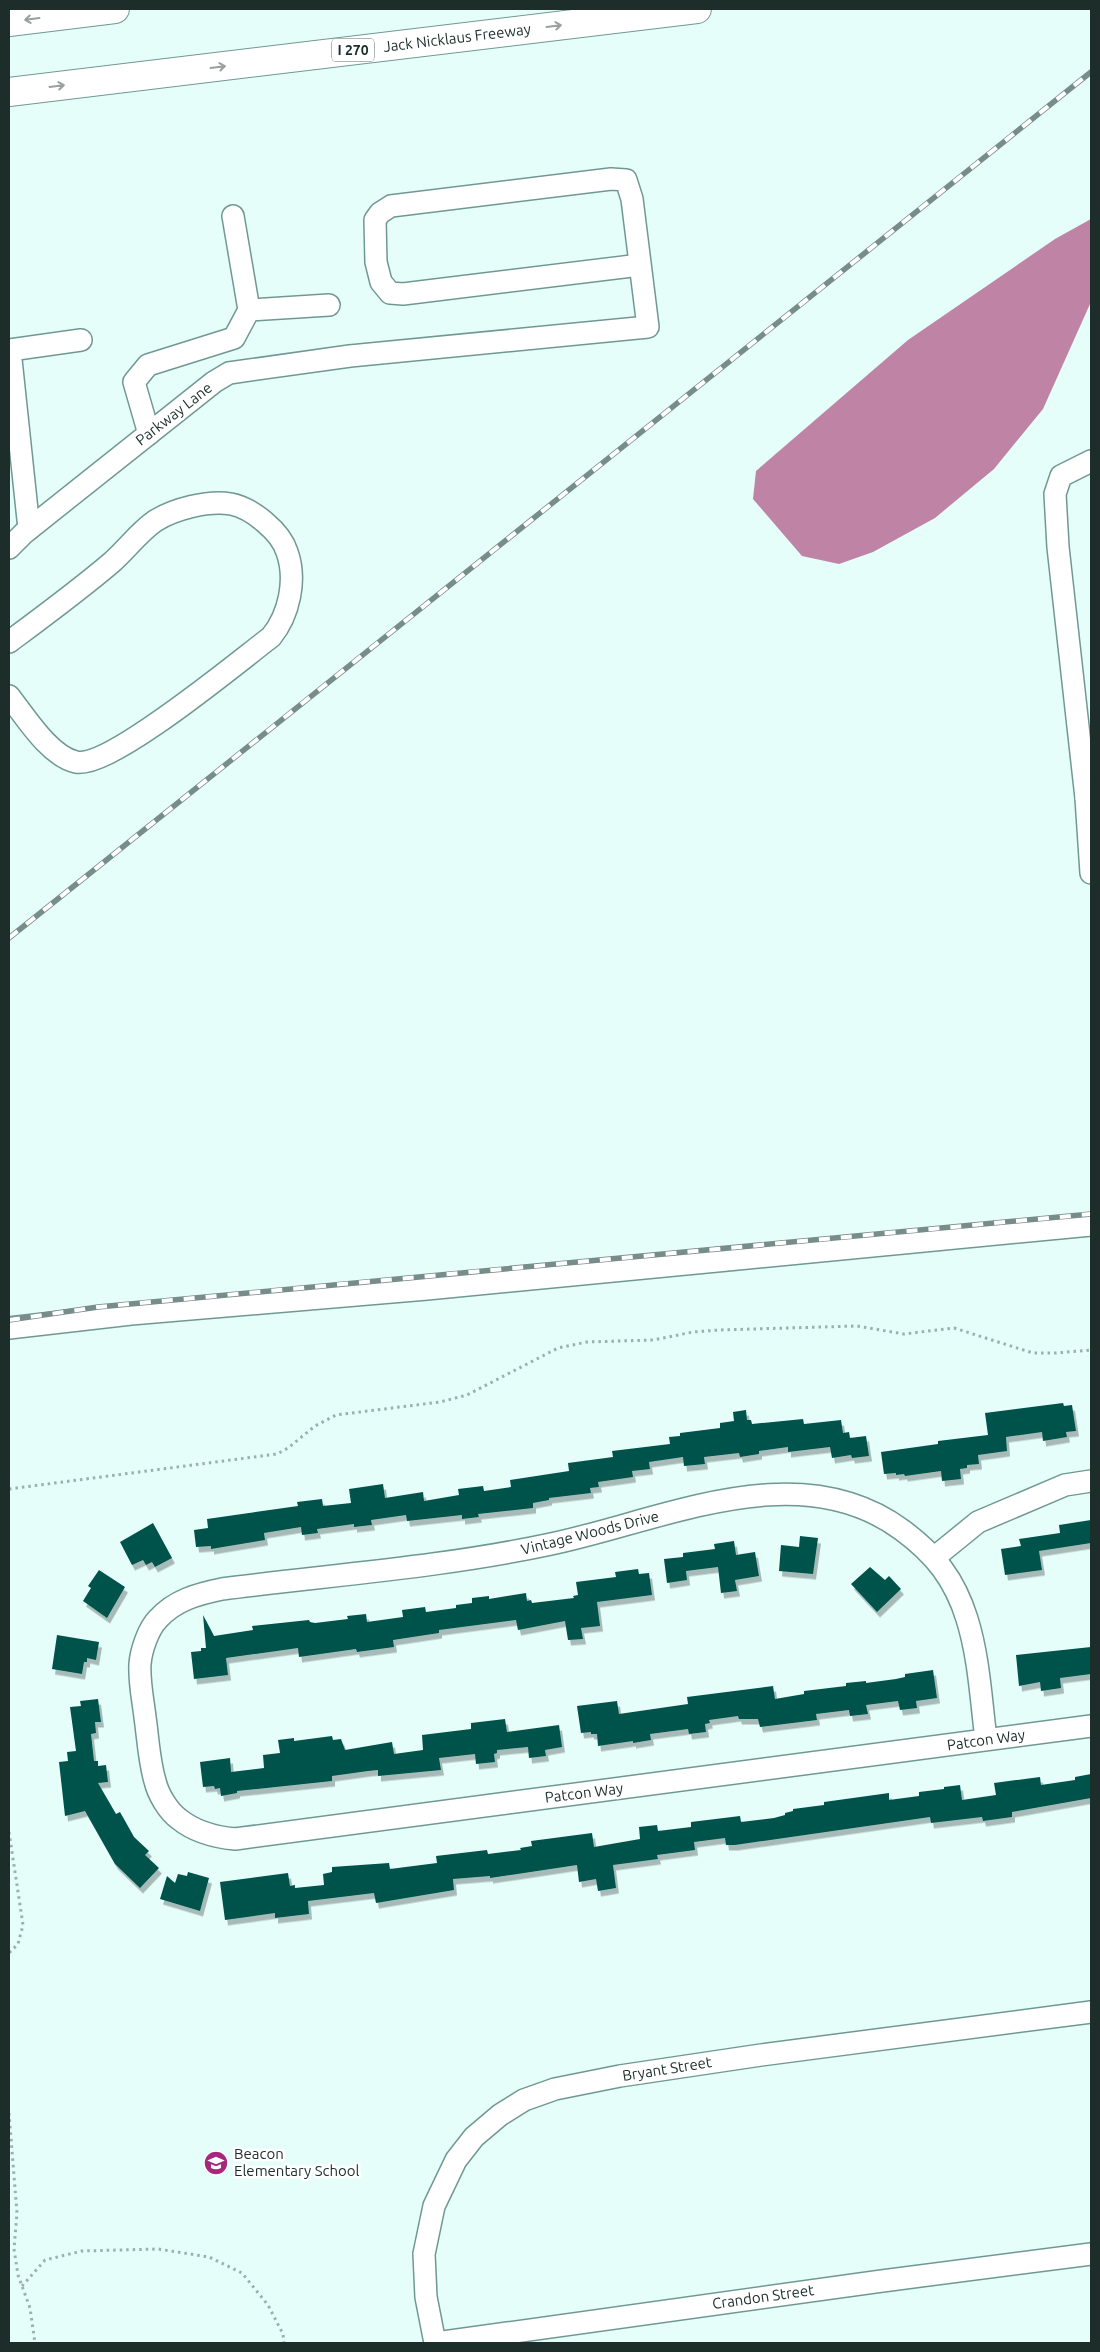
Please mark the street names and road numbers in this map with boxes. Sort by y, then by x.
street label: Jack Nicklaus Freeway [382,20,532,55]
road number: I 270 [332,38,374,62]
street label: Parkway Lane [132,379,215,449]
street label: Vintage Woods Drive [519,1507,661,1558]
street label: Patcon Way [946,1726,1026,1753]
street label: Patcon Way [544,1779,624,1806]
street label: Bryant Street [621,2053,713,2084]
street label: Crandon Street [711,2281,815,2312]

